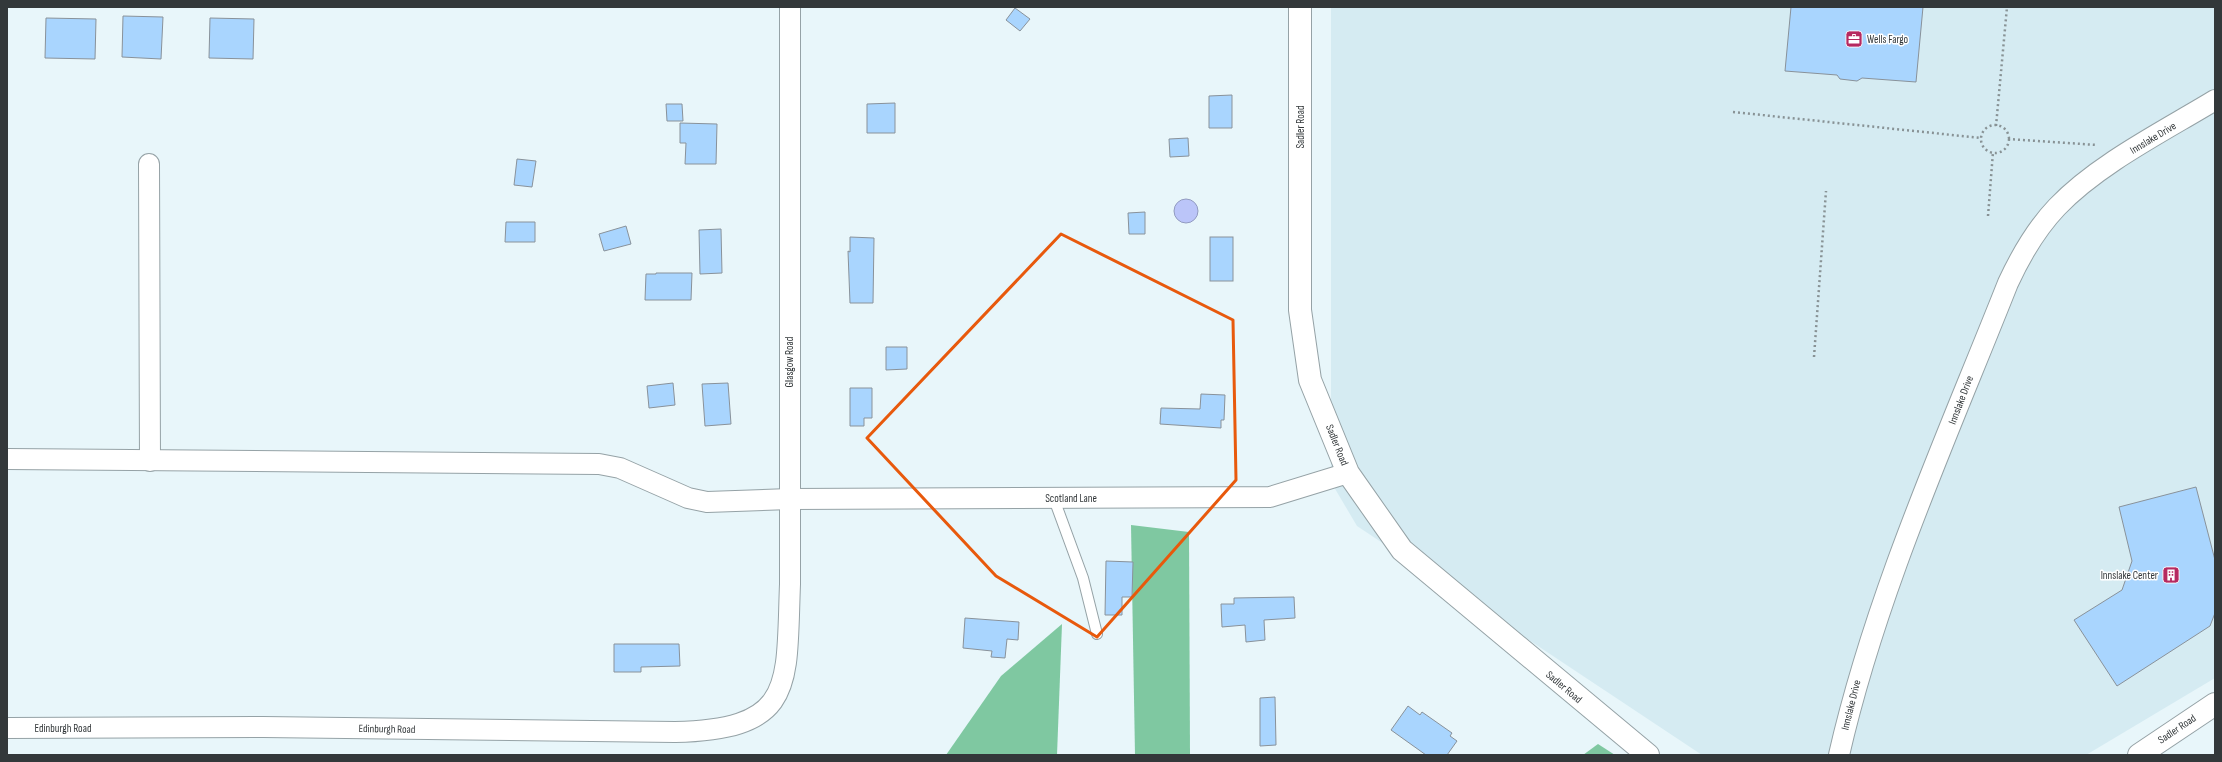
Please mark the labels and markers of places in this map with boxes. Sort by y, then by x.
office icon: Wells Fargo [1844,29,1864,49]
place label: Wells Fargo [1867,33,1909,46]
building icon: Innslake Center [2161,565,2181,585]
place label: Innslake Center [2101,569,2158,582]

